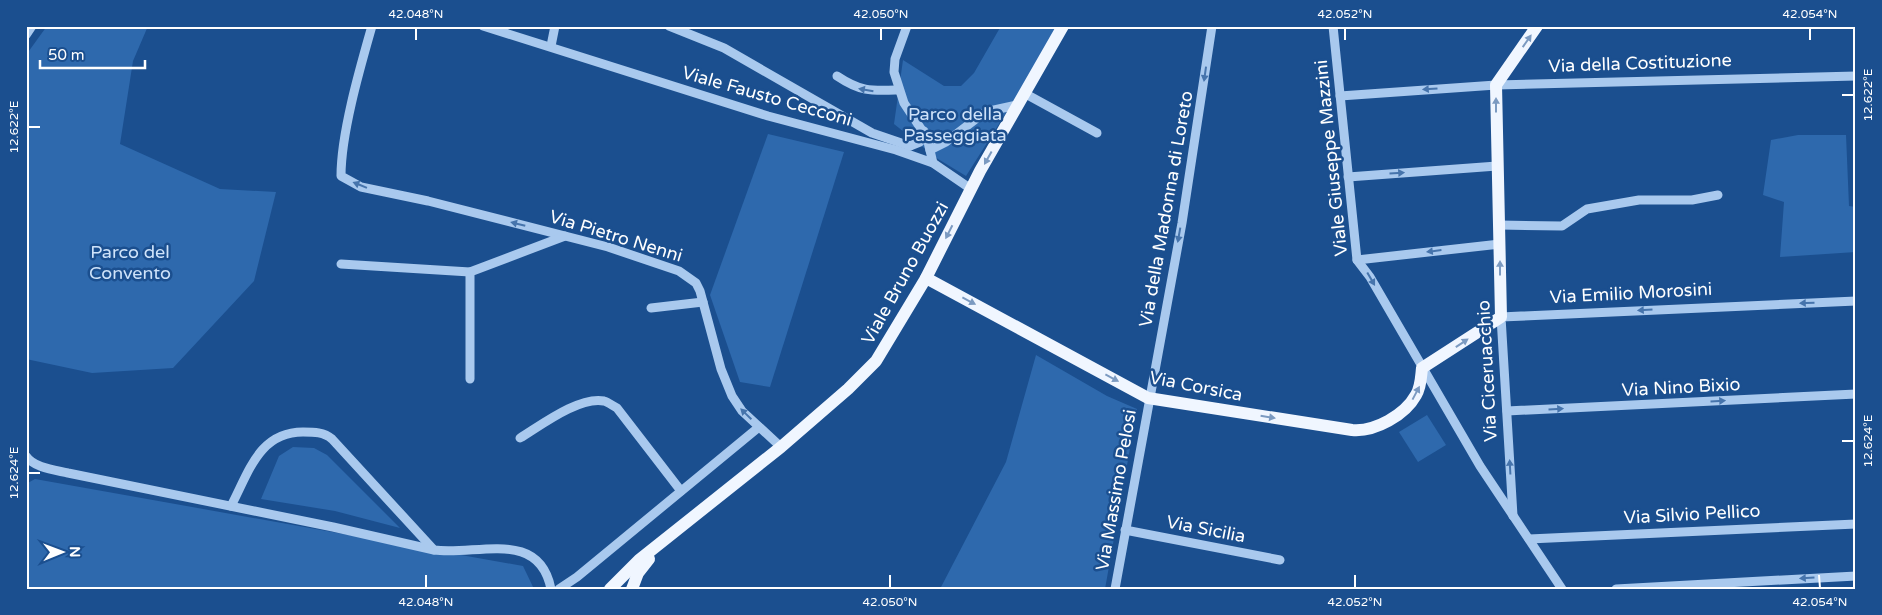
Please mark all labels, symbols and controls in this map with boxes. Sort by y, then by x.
text: 42.048°N [389,7,443,21]
text: 42.050°N [854,7,908,21]
text: 42.052°N [1318,7,1372,21]
text: 42.054°N [1783,7,1837,21]
one-way arrow [1522,34,1532,48]
scale bar [40,38,145,70]
text: 50 m [48,46,85,64]
street label: Via della Costituzione [1548,49,1732,77]
street label: Viale Giuseppe Mazzini [1310,59,1352,257]
street label: Viale Fausto Cecconi [680,61,854,131]
one-way arrow [1200,67,1208,83]
text: 12.622°E [1861,68,1875,122]
one-way arrow [858,85,874,93]
one-way arrow [1422,86,1438,94]
street label: Via della Madonna di Loreto [1134,89,1198,329]
one-way arrow [1492,97,1500,113]
text: 12.622°E [7,100,21,154]
park label: Parco della Passeggiata [903,103,1007,146]
one-way arrow [984,150,992,165]
one-way arrow [1389,169,1405,177]
one-way arrow [353,181,367,189]
street label: Viale Bruno Buozzi [857,198,953,348]
street label: Via Pietro Nenni [547,205,685,267]
one-way arrow [510,220,525,228]
one-way arrow [945,225,953,240]
one-way arrow [1175,227,1183,243]
park label: Parco del Convento [89,241,171,284]
one-way arrow [1426,247,1442,255]
one-way arrow [1496,260,1504,276]
one-way arrow [1366,273,1375,286]
street label: Via Emilio Morosini [1549,278,1713,308]
one-way arrow [962,297,976,306]
street label: Via Ciceruacchio [1472,300,1502,442]
one-way arrow [1799,300,1815,308]
one-way arrow [1636,307,1652,315]
one-way arrow [1455,338,1469,348]
street label: Via Corsica [1148,366,1244,406]
street label: Via Nino Bixio [1621,373,1741,401]
one-way arrow [1105,374,1120,382]
one-way arrow [1412,386,1420,401]
one-way arrow [1710,397,1726,405]
one-way arrow [1548,405,1564,413]
one-way arrow [740,408,752,420]
street label: Via Massimo Pelosi [1091,408,1141,572]
one-way arrow [1261,413,1277,421]
text: 12.624°E [1861,414,1875,468]
text: 12.624°E [7,446,21,500]
one-way arrow [1506,459,1514,475]
street label: Via Silvio Pellico [1623,499,1761,529]
street label: Via Sicilia [1165,511,1247,547]
north arrow [38,528,88,578]
text: N [66,546,83,558]
one-way arrow [1799,575,1815,583]
text: 42.048°N [399,595,453,609]
text: 42.050°N [863,595,917,609]
text: 42.052°N [1328,595,1382,609]
text: 42.054°N [1793,595,1847,609]

